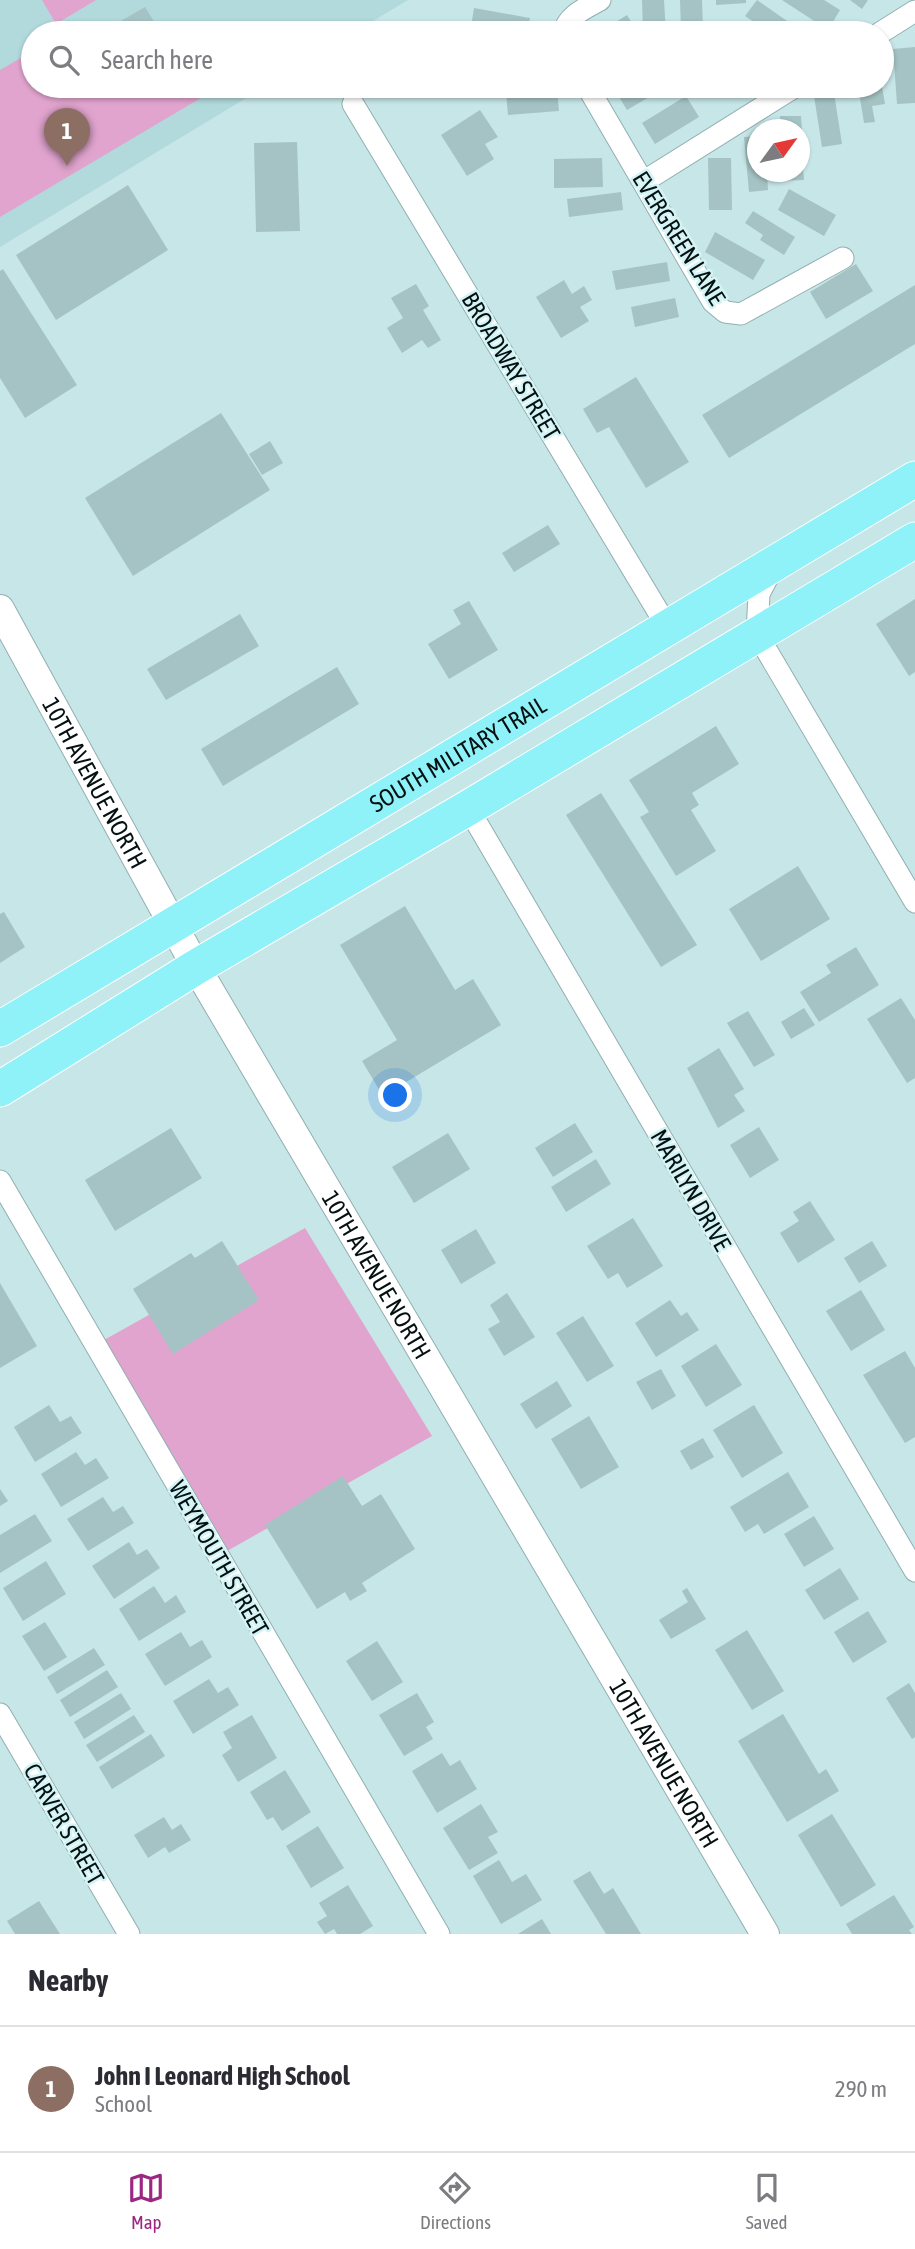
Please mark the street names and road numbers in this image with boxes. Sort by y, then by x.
street label: EVERGREEN LANE [627,166,731,310]
street label: BROADWAY STREET [456,287,566,445]
street label: SOUTH MILITARY TRAIL [365,690,551,817]
street label: 10TH AVENUE NORTH [38,693,153,873]
street label: MARILYN DRIVE [645,1125,737,1255]
street label: 10TH AVENUE NORTH [317,1186,437,1363]
street label: WEYMOUTH STREET [164,1476,274,1640]
street label: 10TH AVENUE NORTH [605,1674,724,1852]
street label: CARVER STREET [19,1759,110,1890]

